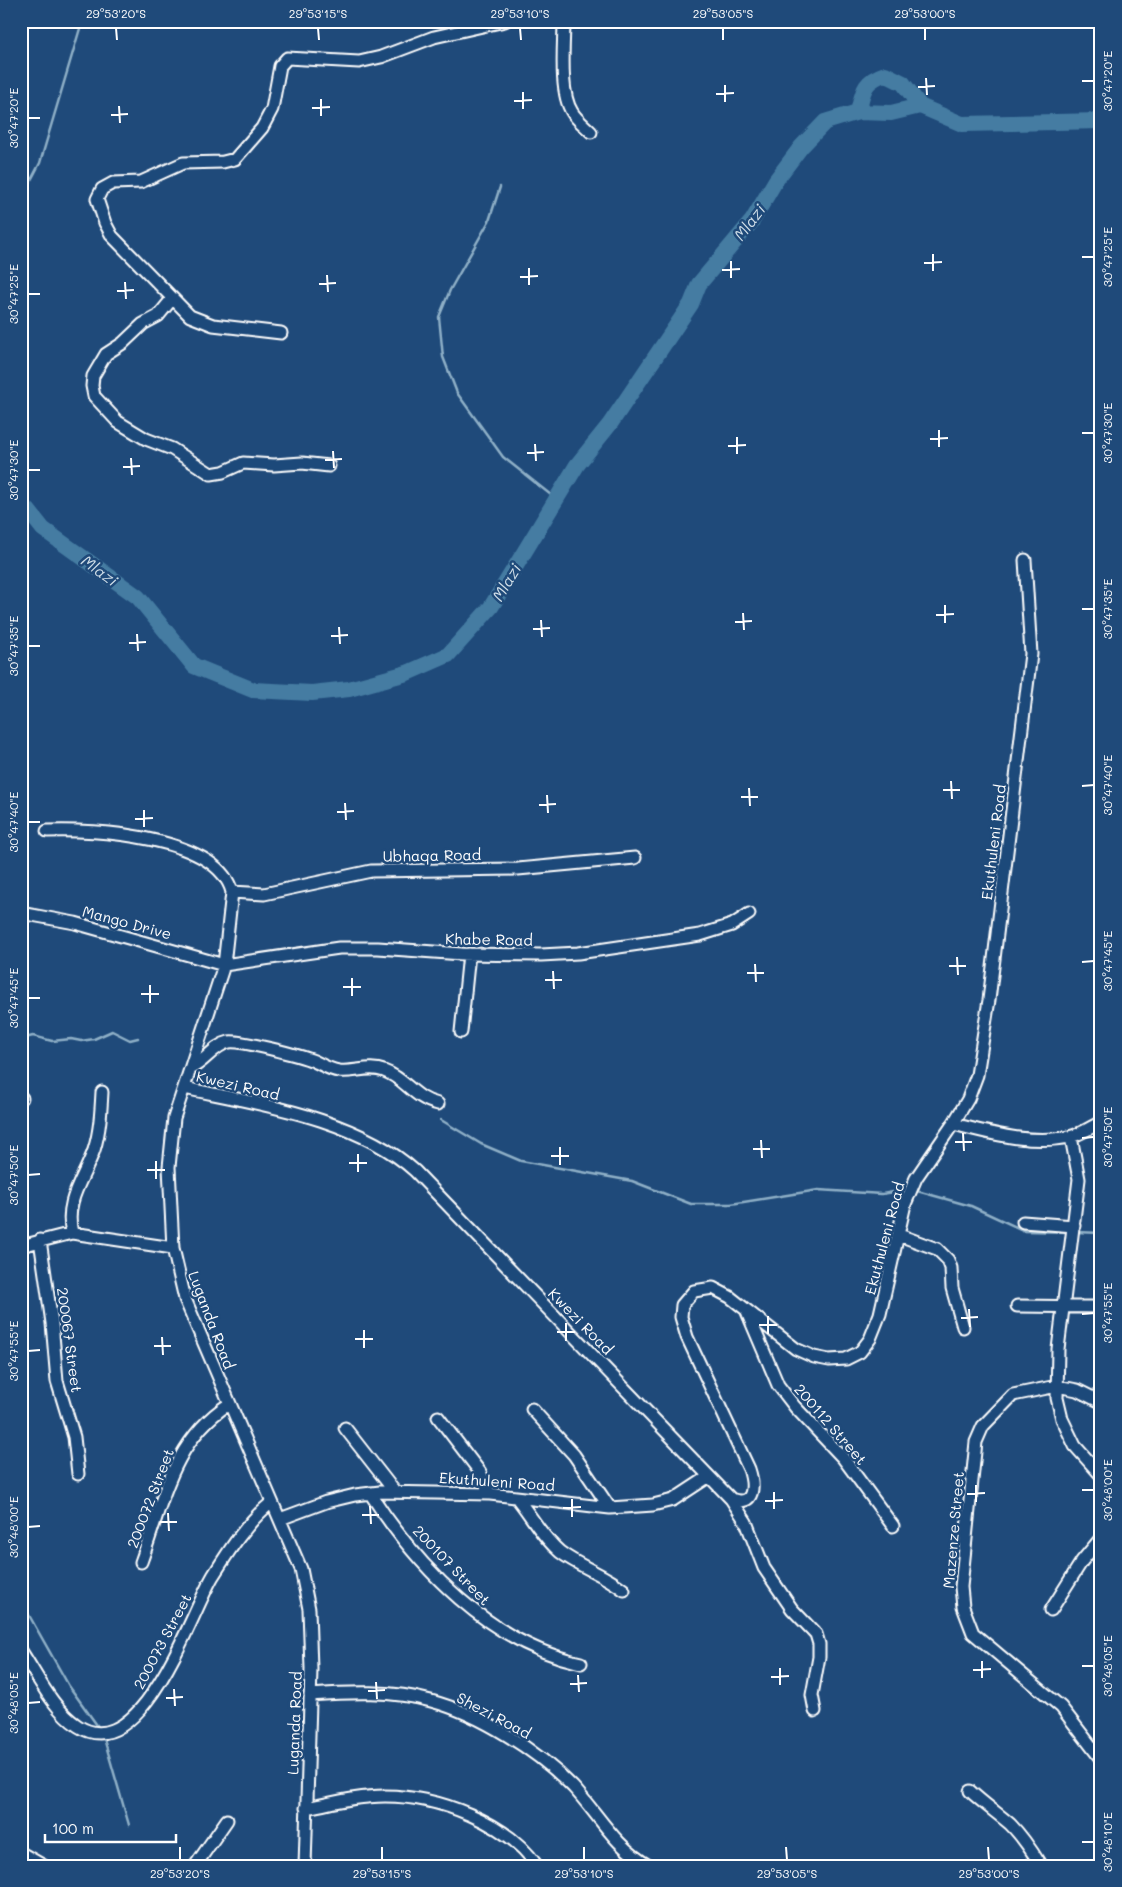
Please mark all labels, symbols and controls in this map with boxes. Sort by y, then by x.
text: 29°53'20"S [86,5,146,21]
text: 29°53'15"S [289,5,347,21]
text: 29°53'10"S [491,5,550,21]
text: 29°53'05"S [693,5,753,21]
text: 29°53'00"S [895,5,956,21]
text: 30°47'20"E [1099,51,1115,111]
text: 30°47'20"E [5,88,21,148]
water label: Mlazi [728,199,770,245]
text: 30°47'25"E [1099,227,1115,287]
text: 30°47'25"E [5,264,21,324]
text: 30°47'30"E [1099,402,1115,463]
text: 30°47'30"E [5,439,21,500]
water label: Mlazi [77,550,123,590]
water label: Mlazi [487,559,525,605]
text: 30°47'35"E [1099,579,1115,639]
text: 30°47'35"E [5,616,21,676]
text: 30°47'40"E [1099,754,1115,816]
street label: Ekuthuleni Road [976,783,1010,901]
text: 30°47'40"E [5,791,21,853]
street label: Ubhaqa Road [383,844,481,866]
street label: Mango Drive [80,900,174,944]
street label: Khabe Road [445,928,533,950]
text: 30°47'45"E [1099,931,1115,991]
text: 30°47'45"E [5,968,21,1028]
street label: Kwezi Road [194,1066,282,1104]
text: 30°47'50"E [1099,1106,1115,1167]
text: 30°47'50"E [5,1144,21,1205]
street label: Ekuthuleni Road [859,1179,909,1297]
street label: Luganda Road [184,1268,240,1372]
street label: Kwezi Road [544,1283,618,1359]
text: 30°47'55"E [1099,1283,1115,1343]
street label: 200067 Street [53,1286,87,1394]
text: 30°47'55"E [5,1321,21,1381]
street label: 200112 Street [790,1379,872,1469]
street label: 200072 Street [122,1445,178,1551]
text: 30°48'00"E [1099,1459,1115,1521]
street label: Ekuthuleni Road [438,1467,556,1495]
street label: Mazenze Street [938,1471,968,1589]
text: 30°48'00"E [5,1496,21,1558]
street label: 200107 Street [409,1521,495,1609]
street label: 200073 Street [128,1590,196,1692]
text: 30°48'05"E [1099,1635,1115,1697]
street label: Luganda Road [282,1671,306,1775]
text: 30°48'05"E [5,1672,21,1734]
street label: Shezi Road [453,1687,535,1743]
scale bar [45,1812,176,1844]
text: 30°48'10"E [1099,1812,1115,1872]
text: 100 m [52,1818,94,1838]
text: 29°53'20"S [150,1865,210,1881]
text: 29°53'15"S [353,1865,411,1881]
text: 29°53'10"S [555,1865,614,1881]
text: 29°53'05"S [757,1865,817,1881]
text: 29°53'00"S [959,1865,1020,1881]

